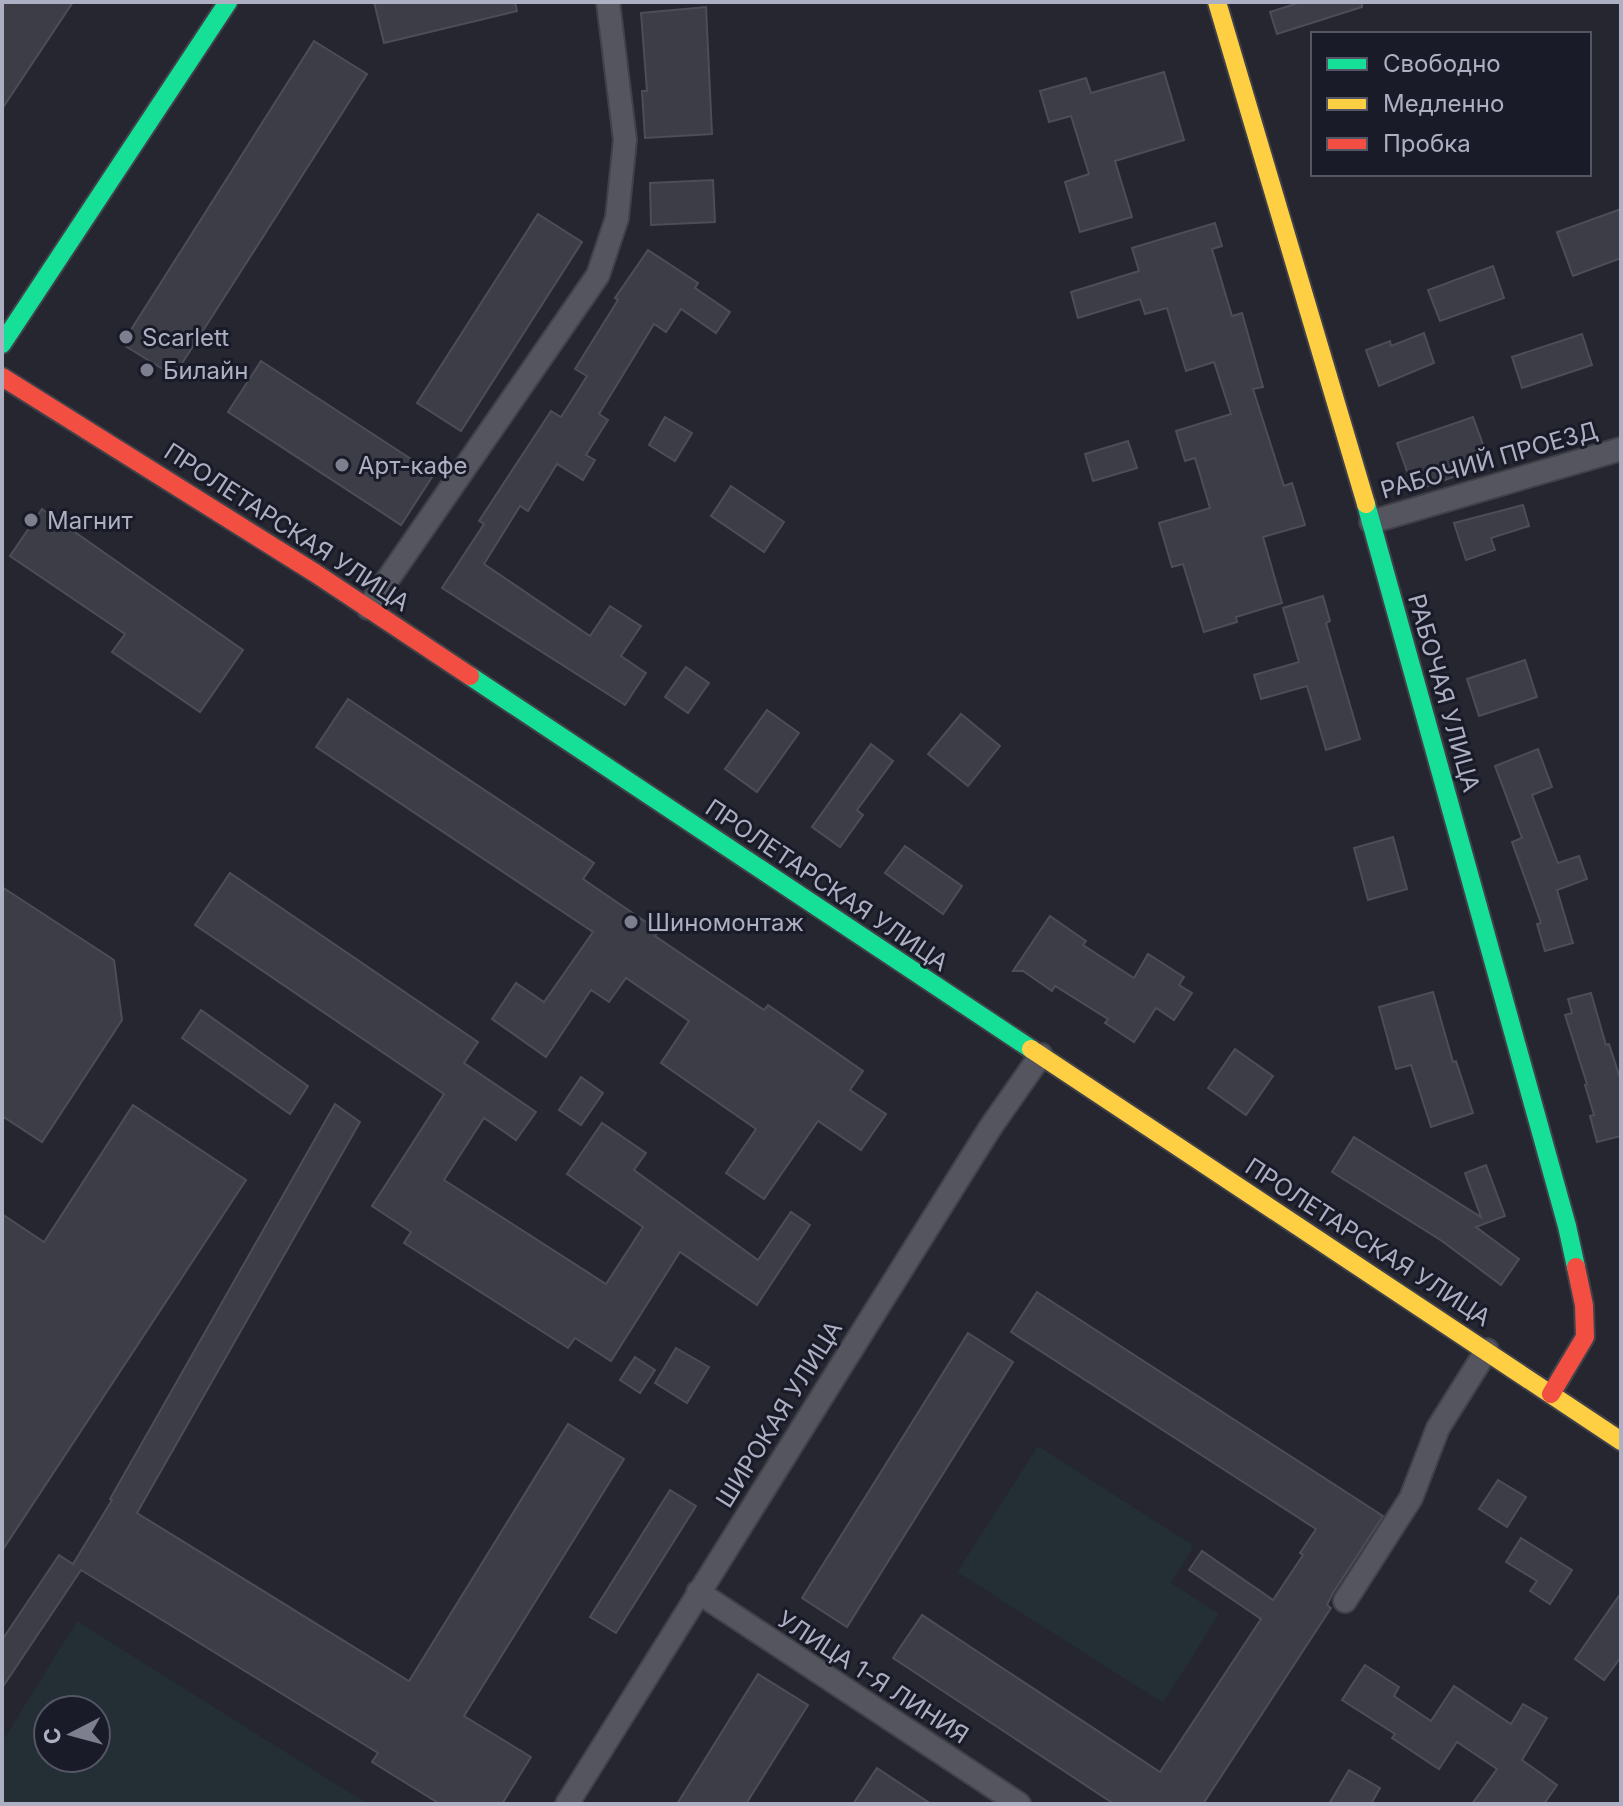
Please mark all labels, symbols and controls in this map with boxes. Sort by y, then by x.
legend [1311,32,1591,176]
text: Свободно [1383,49,1501,78]
text: Медленно [1383,89,1504,118]
text: Пробка [1383,129,1471,158]
place label: Scarlett [142,323,229,352]
marker: Scarlett [117,328,135,346]
place label: Билайн [163,356,248,385]
marker: Билайн [138,361,156,379]
street label: РАБОЧИЙ ПРОЕЗД [1377,414,1601,505]
street label: ПРОЛЕТАРСКАЯ УЛИЦА [159,437,415,617]
place label: Арт-кафе [358,451,468,480]
marker: Арт-кафе [333,456,351,474]
place label: Магнит [47,506,133,535]
marker: Магнит [22,511,40,529]
street label: РАБОЧАЯ УЛИЦА [1402,591,1486,795]
street label: ПРОЛЕТАРСКАЯ УЛИЦА [700,793,954,977]
place label: Шиномонтаж [647,908,804,937]
marker: Шиномонтаж [622,913,640,931]
street label: ПРОЛЕТАРСКАЯ УЛИЦА [1240,1152,1496,1332]
street label: ШИРОКАЯ УЛИЦА [710,1315,848,1513]
street label: УЛИЦА 1-Я ЛИНИЯ [772,1604,974,1750]
north arrow [32,1694,112,1774]
text: С [38,1727,66,1746]

